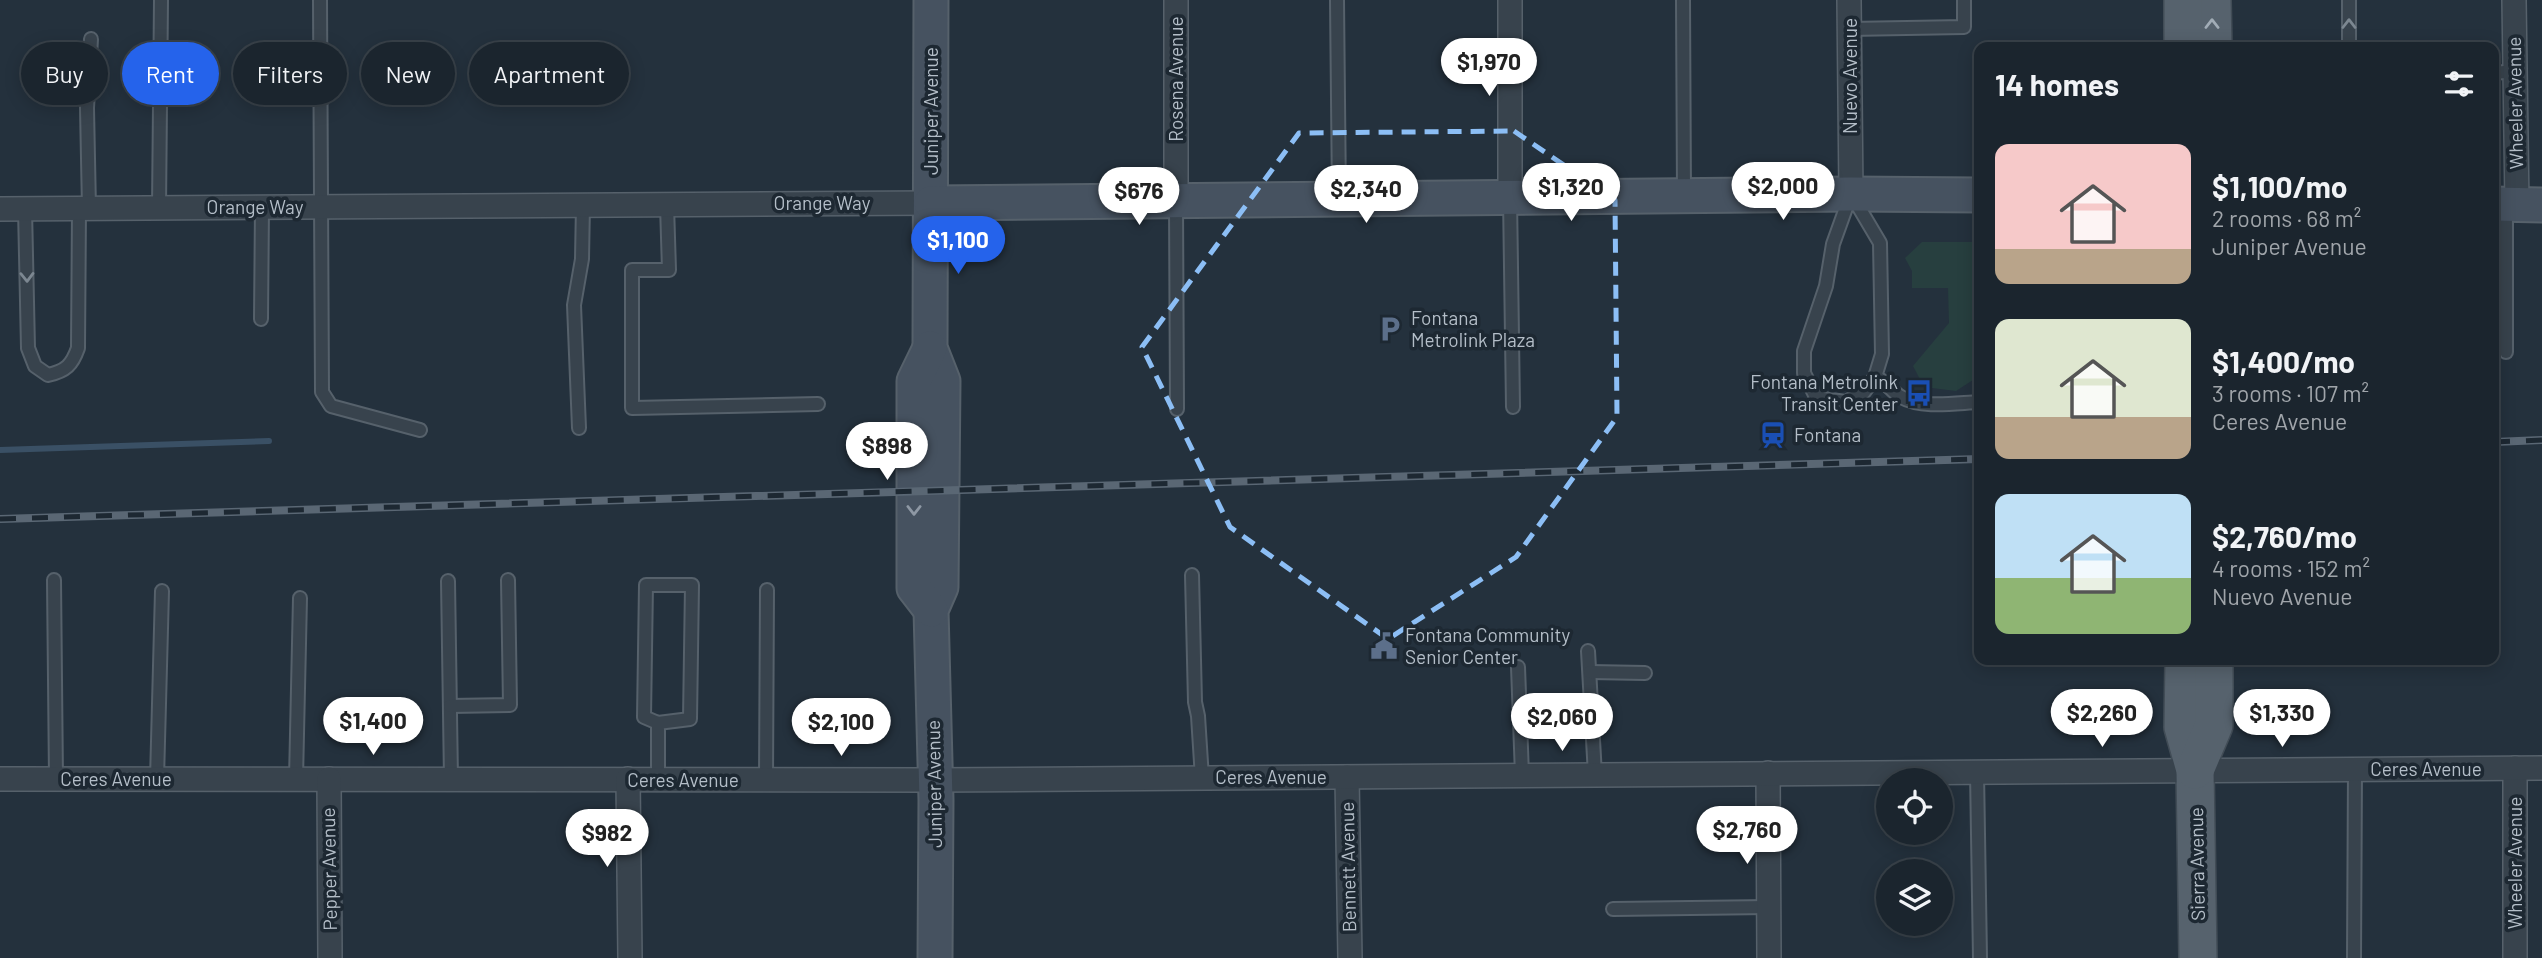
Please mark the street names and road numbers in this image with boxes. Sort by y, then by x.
street label: Rosena Avenue [1164,16,1187,142]
street label: Nuevo Avenue [1838,18,1861,134]
street label: Wheeler Avenue [2502,36,2527,170]
street label: Juniper Avenue [919,47,942,175]
street label: Orange Way [774,191,871,214]
street label: Orange Way [207,195,304,218]
street label: Juniper Avenue [921,720,946,848]
street label: Ceres Avenue [2370,757,2482,780]
street label: Ceres Avenue [1215,765,1327,788]
street label: Ceres Avenue [60,767,172,790]
street label: Ceres Avenue [627,768,739,791]
street label: Wheeler Avenue [2503,797,2526,929]
street label: Bennett Avenue [1335,802,1360,932]
street label: Pepper Avenue [316,807,341,931]
street label: Sierra Avenue [2184,807,2209,921]

